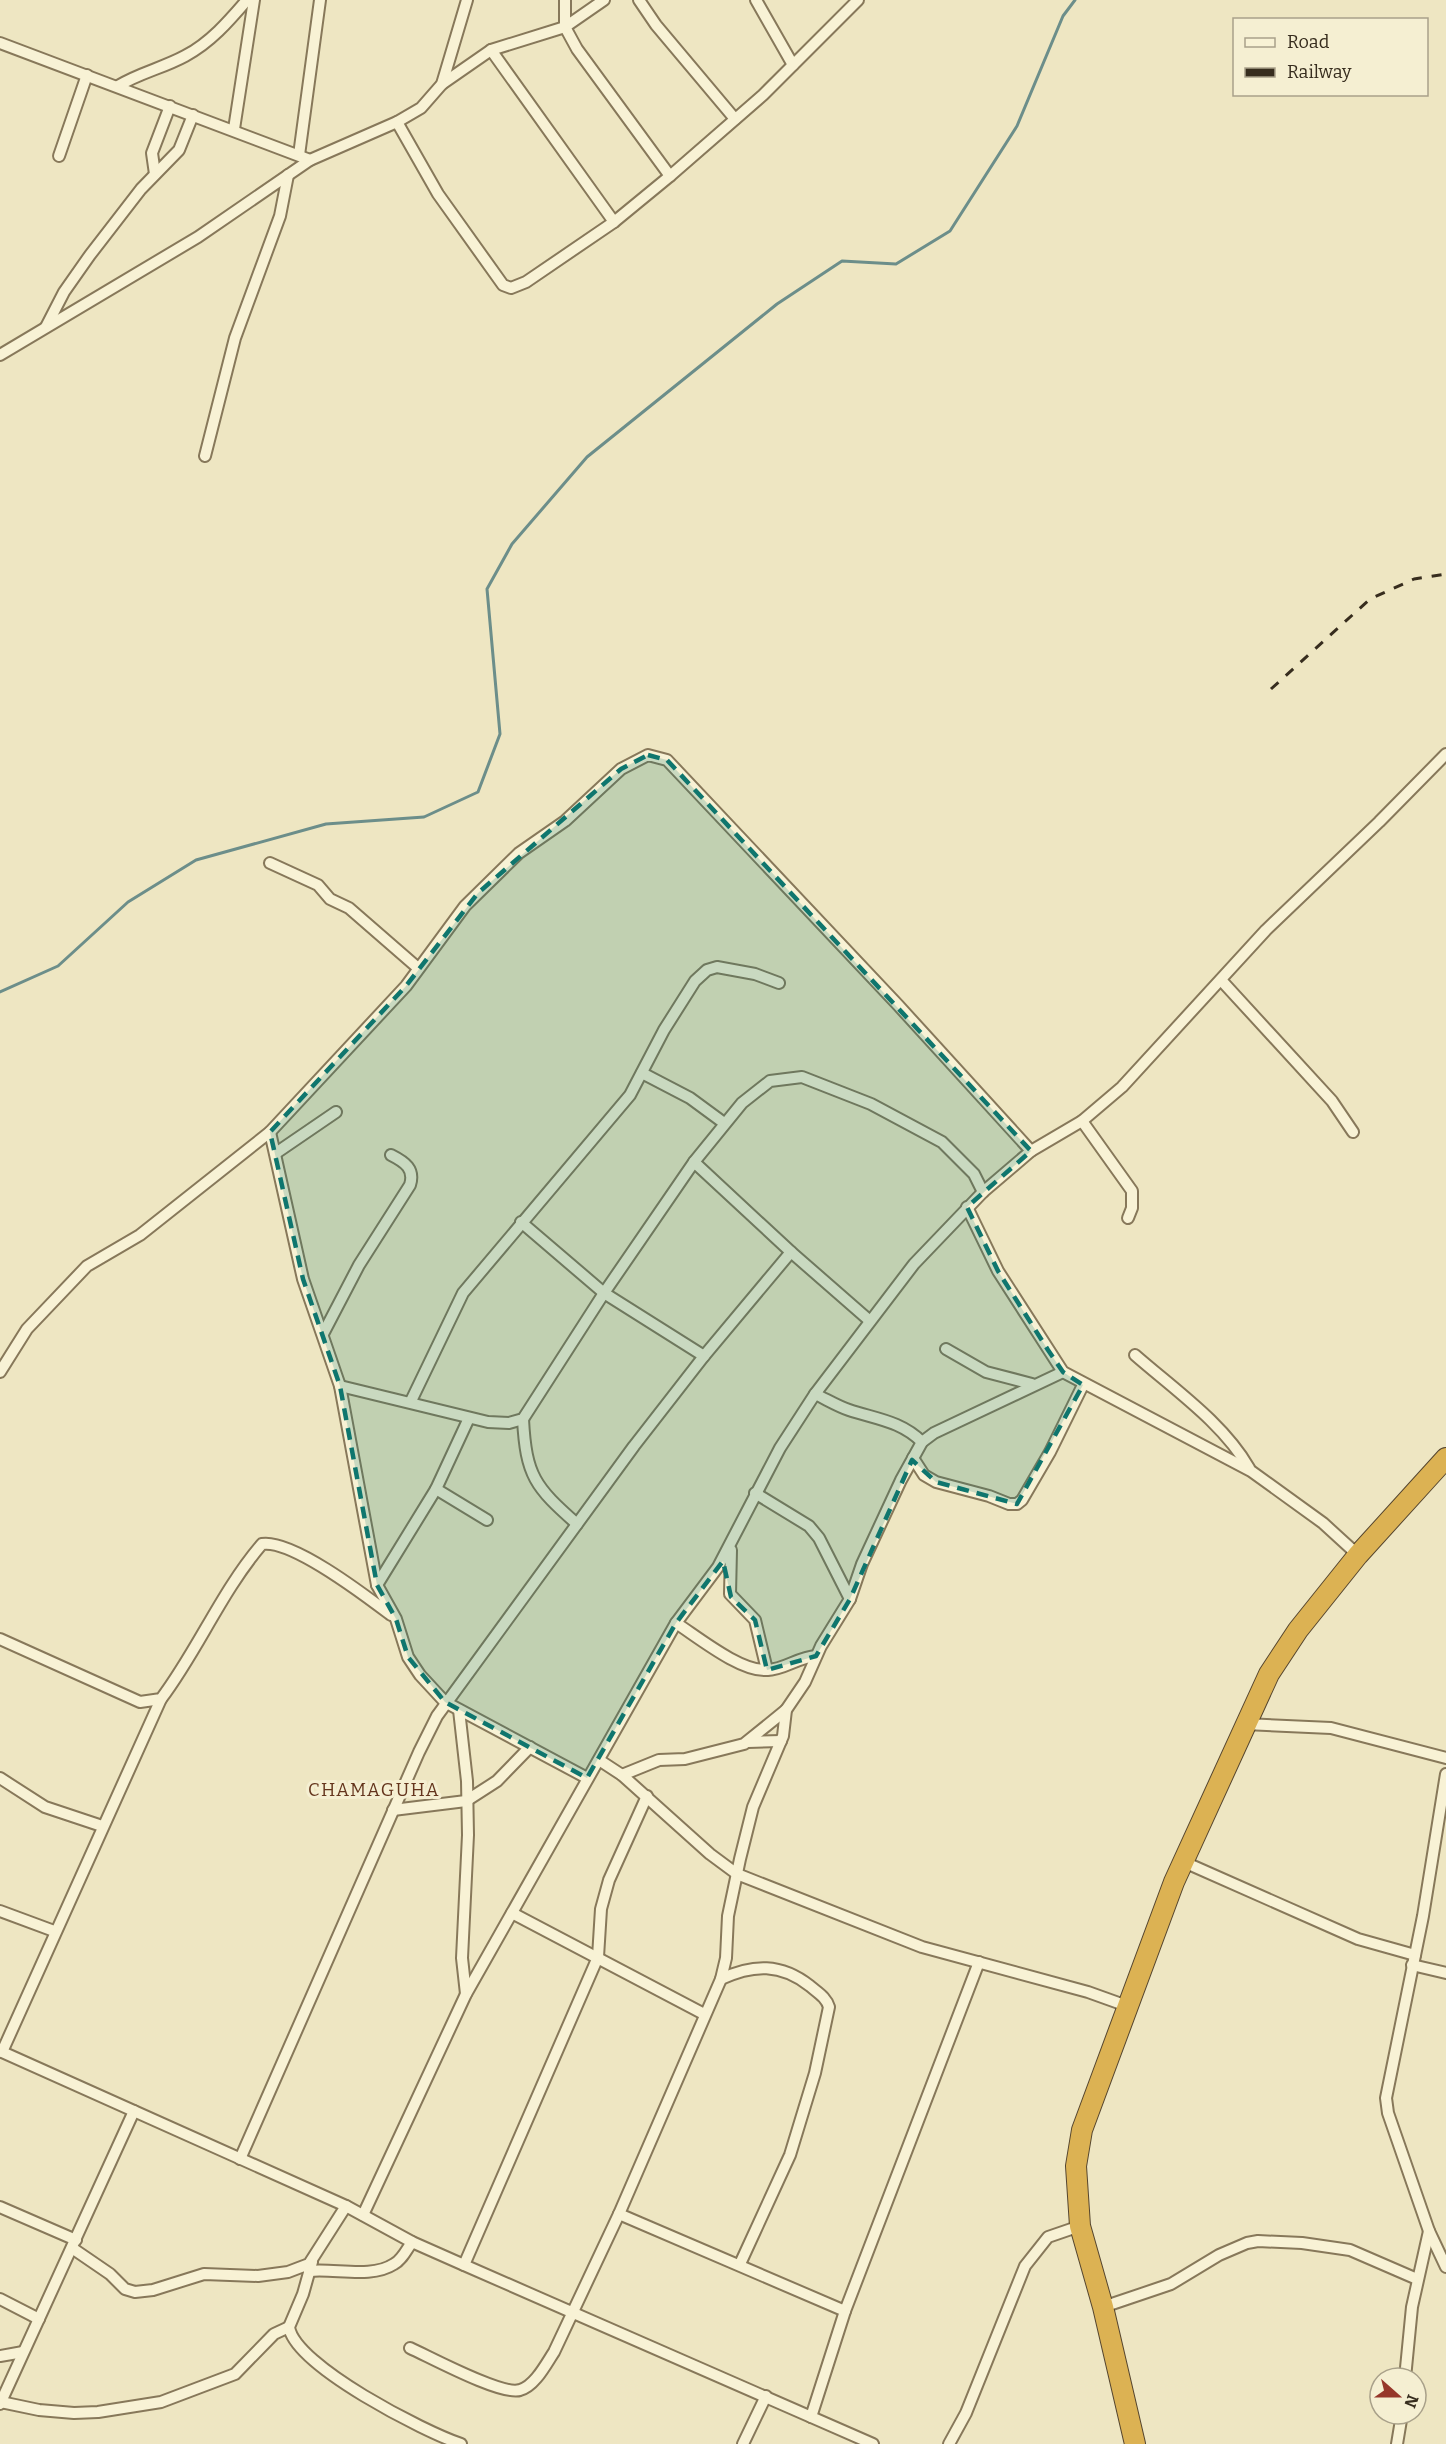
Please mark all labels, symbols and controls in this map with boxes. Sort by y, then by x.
legend [1233,18,1428,96]
text: Road [1287,31,1330,53]
text: Railway [1287,61,1352,83]
district label: CHAMAGUHA [308,1779,440,1801]
north arrow [1368,2366,1428,2426]
text: N [1400,2392,1423,2410]

